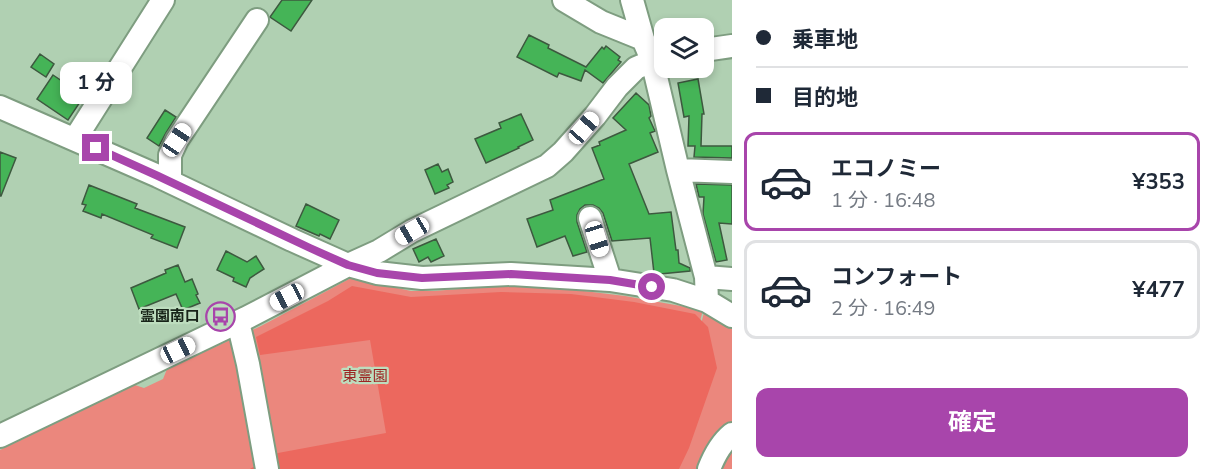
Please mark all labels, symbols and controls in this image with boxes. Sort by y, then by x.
map controls [654,18,714,78]
button: layers [654,18,714,78]
text: 乗車地 [792,25,858,55]
callout: 1 分 [60,61,132,103]
text: 1 分 [77,69,115,96]
text: 目的地 [792,83,858,113]
car [565,109,603,147]
car [159,120,195,160]
route end [82,134,109,161]
text: エコノミー [831,154,941,184]
icon: car [759,155,813,209]
text: ¥353 [1132,167,1185,197]
text: 1 分 · 16:48 [831,187,936,214]
car [392,214,432,248]
car [583,219,611,259]
text: コンフォート [831,262,962,292]
icon: car [759,263,813,317]
route start [638,273,665,300]
text: ¥477 [1132,275,1185,305]
car [267,281,307,313]
text: 2 分 · 16:49 [831,295,936,322]
bus stop icon: 霊園南口 [205,300,237,332]
place label: 霊園南口 [140,306,200,326]
car [158,334,198,366]
park label: 東霊園 [342,366,388,386]
button: 確定 [756,388,1188,457]

